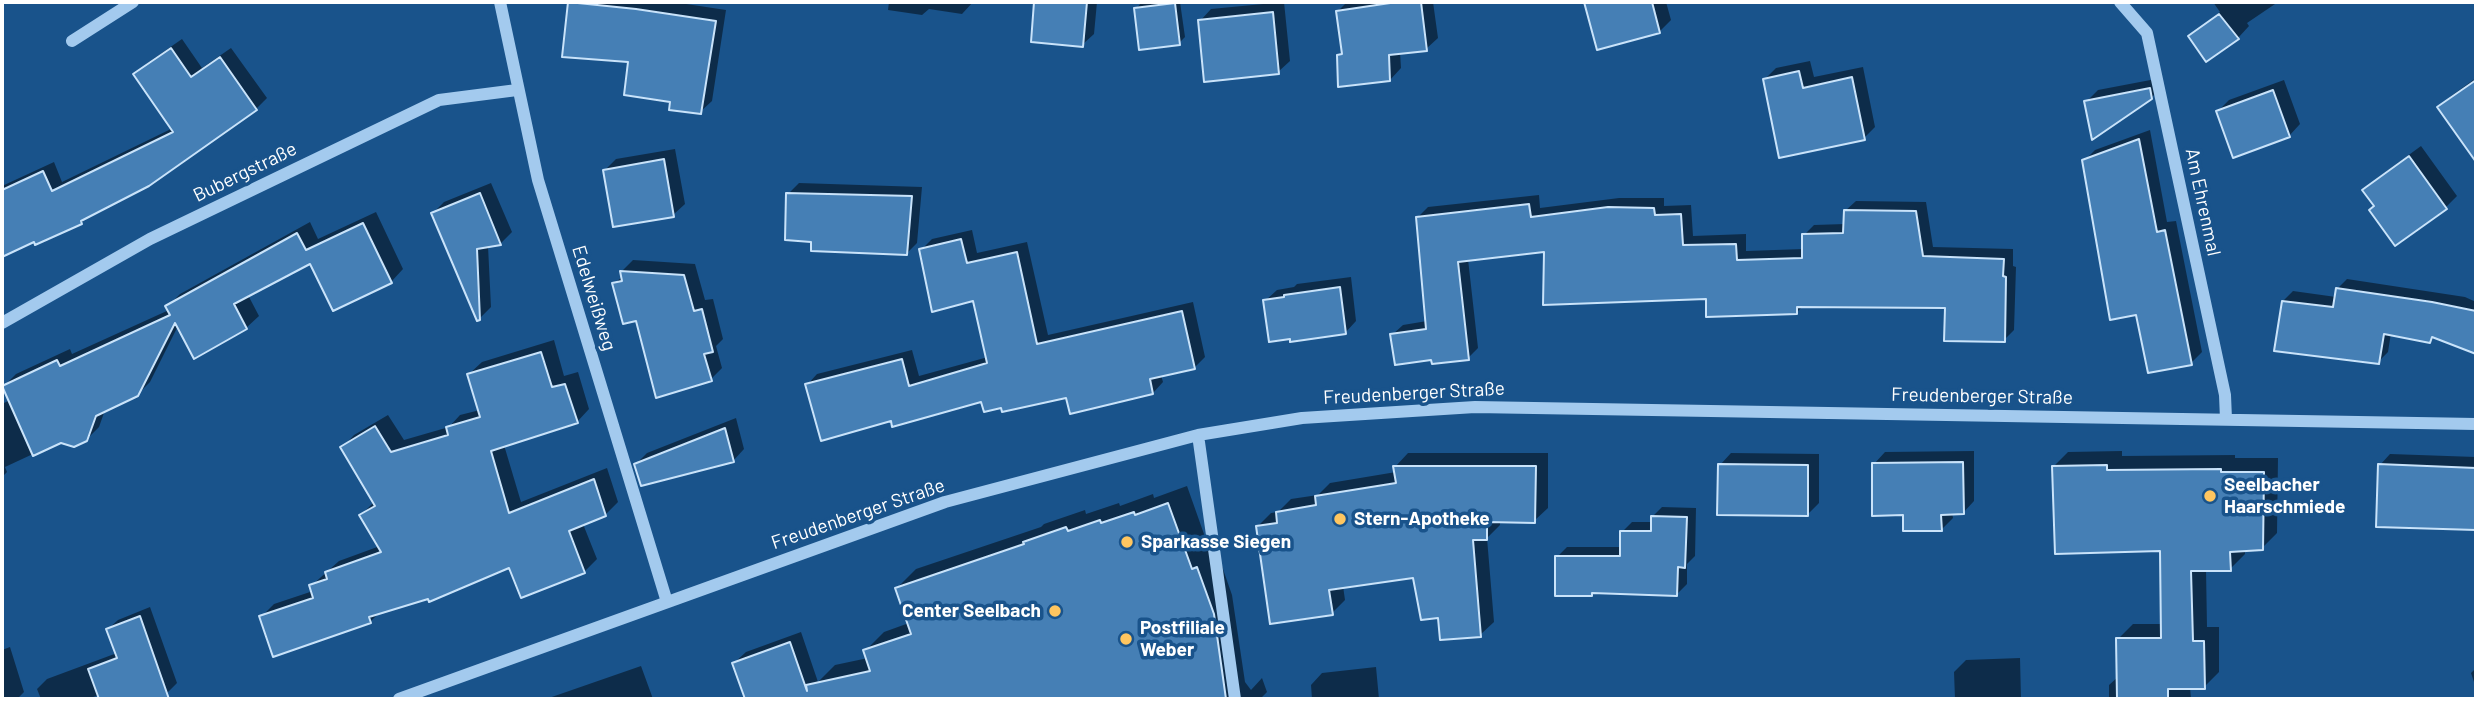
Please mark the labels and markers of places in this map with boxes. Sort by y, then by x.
place label: Seelbacher Haarschmiede [2224,474,2345,518]
marker: Seelbacher Haarschmiede [2202,488,2218,504]
place label: Stern-Apotheke [1354,508,1490,530]
marker: Stern-Apotheke [1332,511,1348,527]
place label: Sparkasse Siegen [1141,531,1291,553]
marker: Sparkasse Siegen [1119,534,1135,550]
place label: Center Seelbach [902,600,1041,622]
marker: Center Seelbach [1047,603,1063,619]
place label: Postfiliale Weber [1140,617,1225,661]
marker: Postfiliale Weber [1118,631,1134,647]

